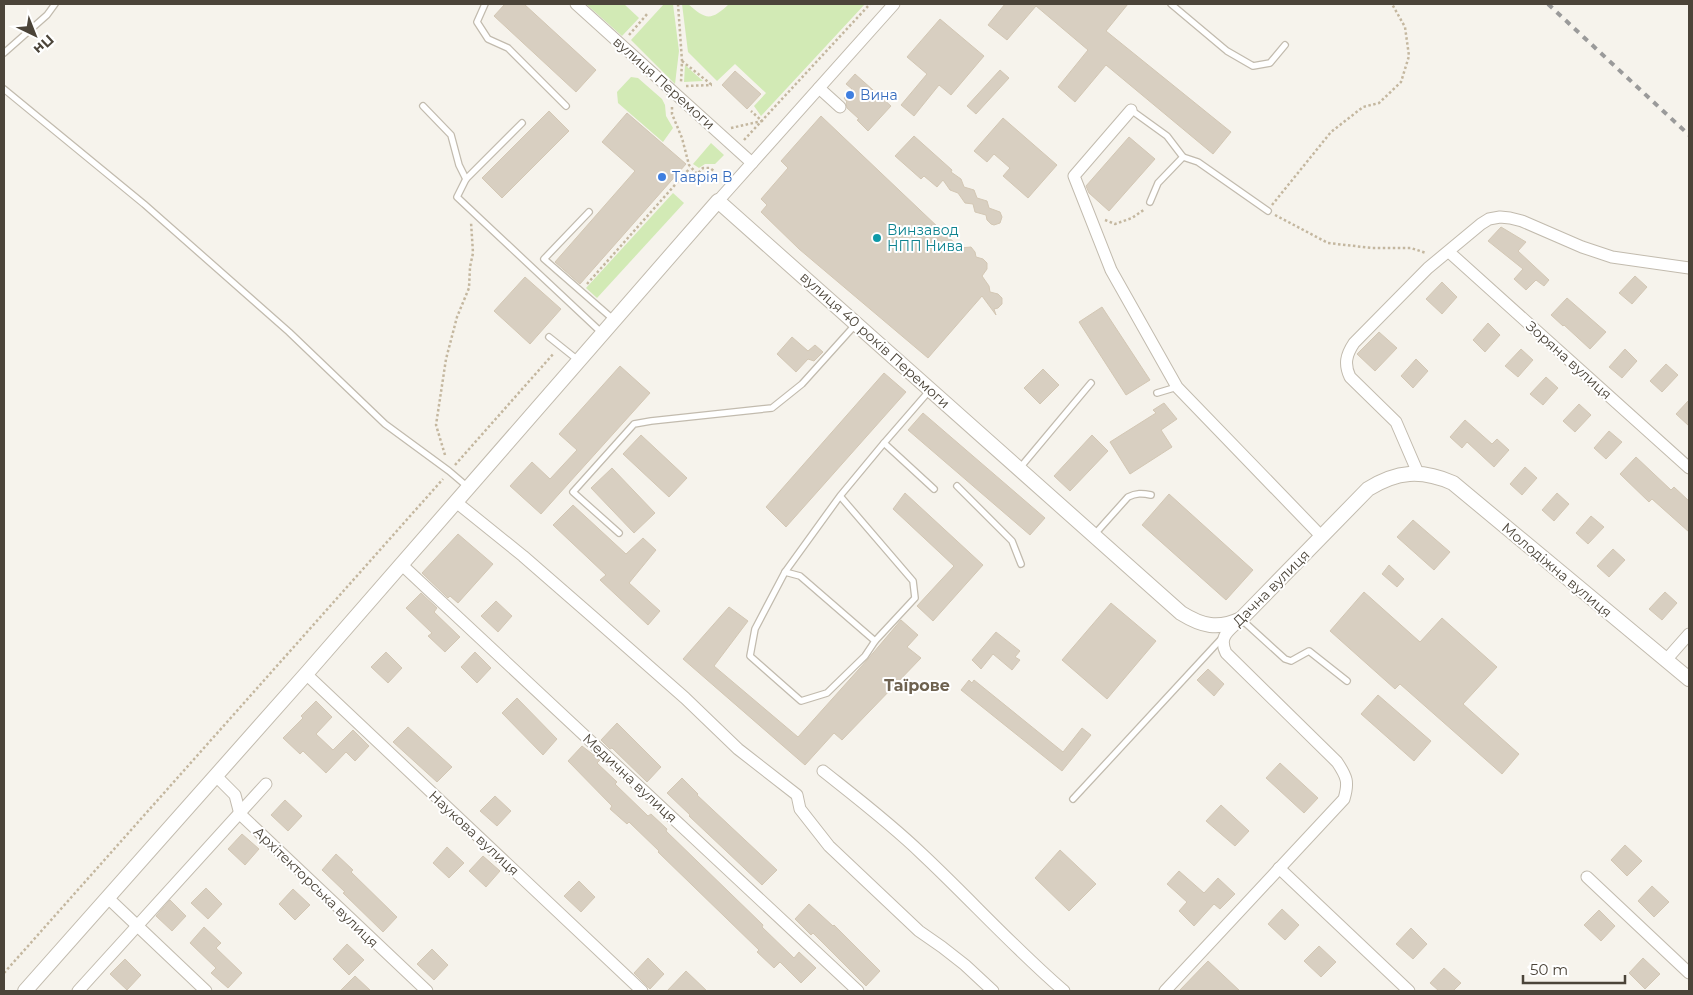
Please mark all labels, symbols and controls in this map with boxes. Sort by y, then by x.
north arrow [10,10,60,60]
text: Пн [30,31,58,58]
street label: вулиця Перемоги [609,33,719,133]
place label: Вина [860,86,898,104]
marker: Вина [844,89,856,101]
place label: Таврія В [672,168,733,186]
marker: Таврія В [656,171,668,183]
place label: Винзавод НПП Нива [887,221,963,255]
marker: Винзавод НПП Нива [871,232,883,244]
street label: вулиця 40 років Перемоги [796,268,954,412]
street label: Зоряна вулиця [1522,317,1616,403]
street label: Молодіжна вулиця [1498,519,1616,621]
street label: Дачна вулиця [1229,546,1313,630]
district label: Таїрове [884,676,950,695]
street label: Медична вулиця [579,729,681,827]
street label: Наукова вулиця [425,786,523,880]
street label: Архітекторська вулиця [250,823,382,951]
scale bar [1523,952,1626,984]
text: 50 m [1530,960,1568,979]

